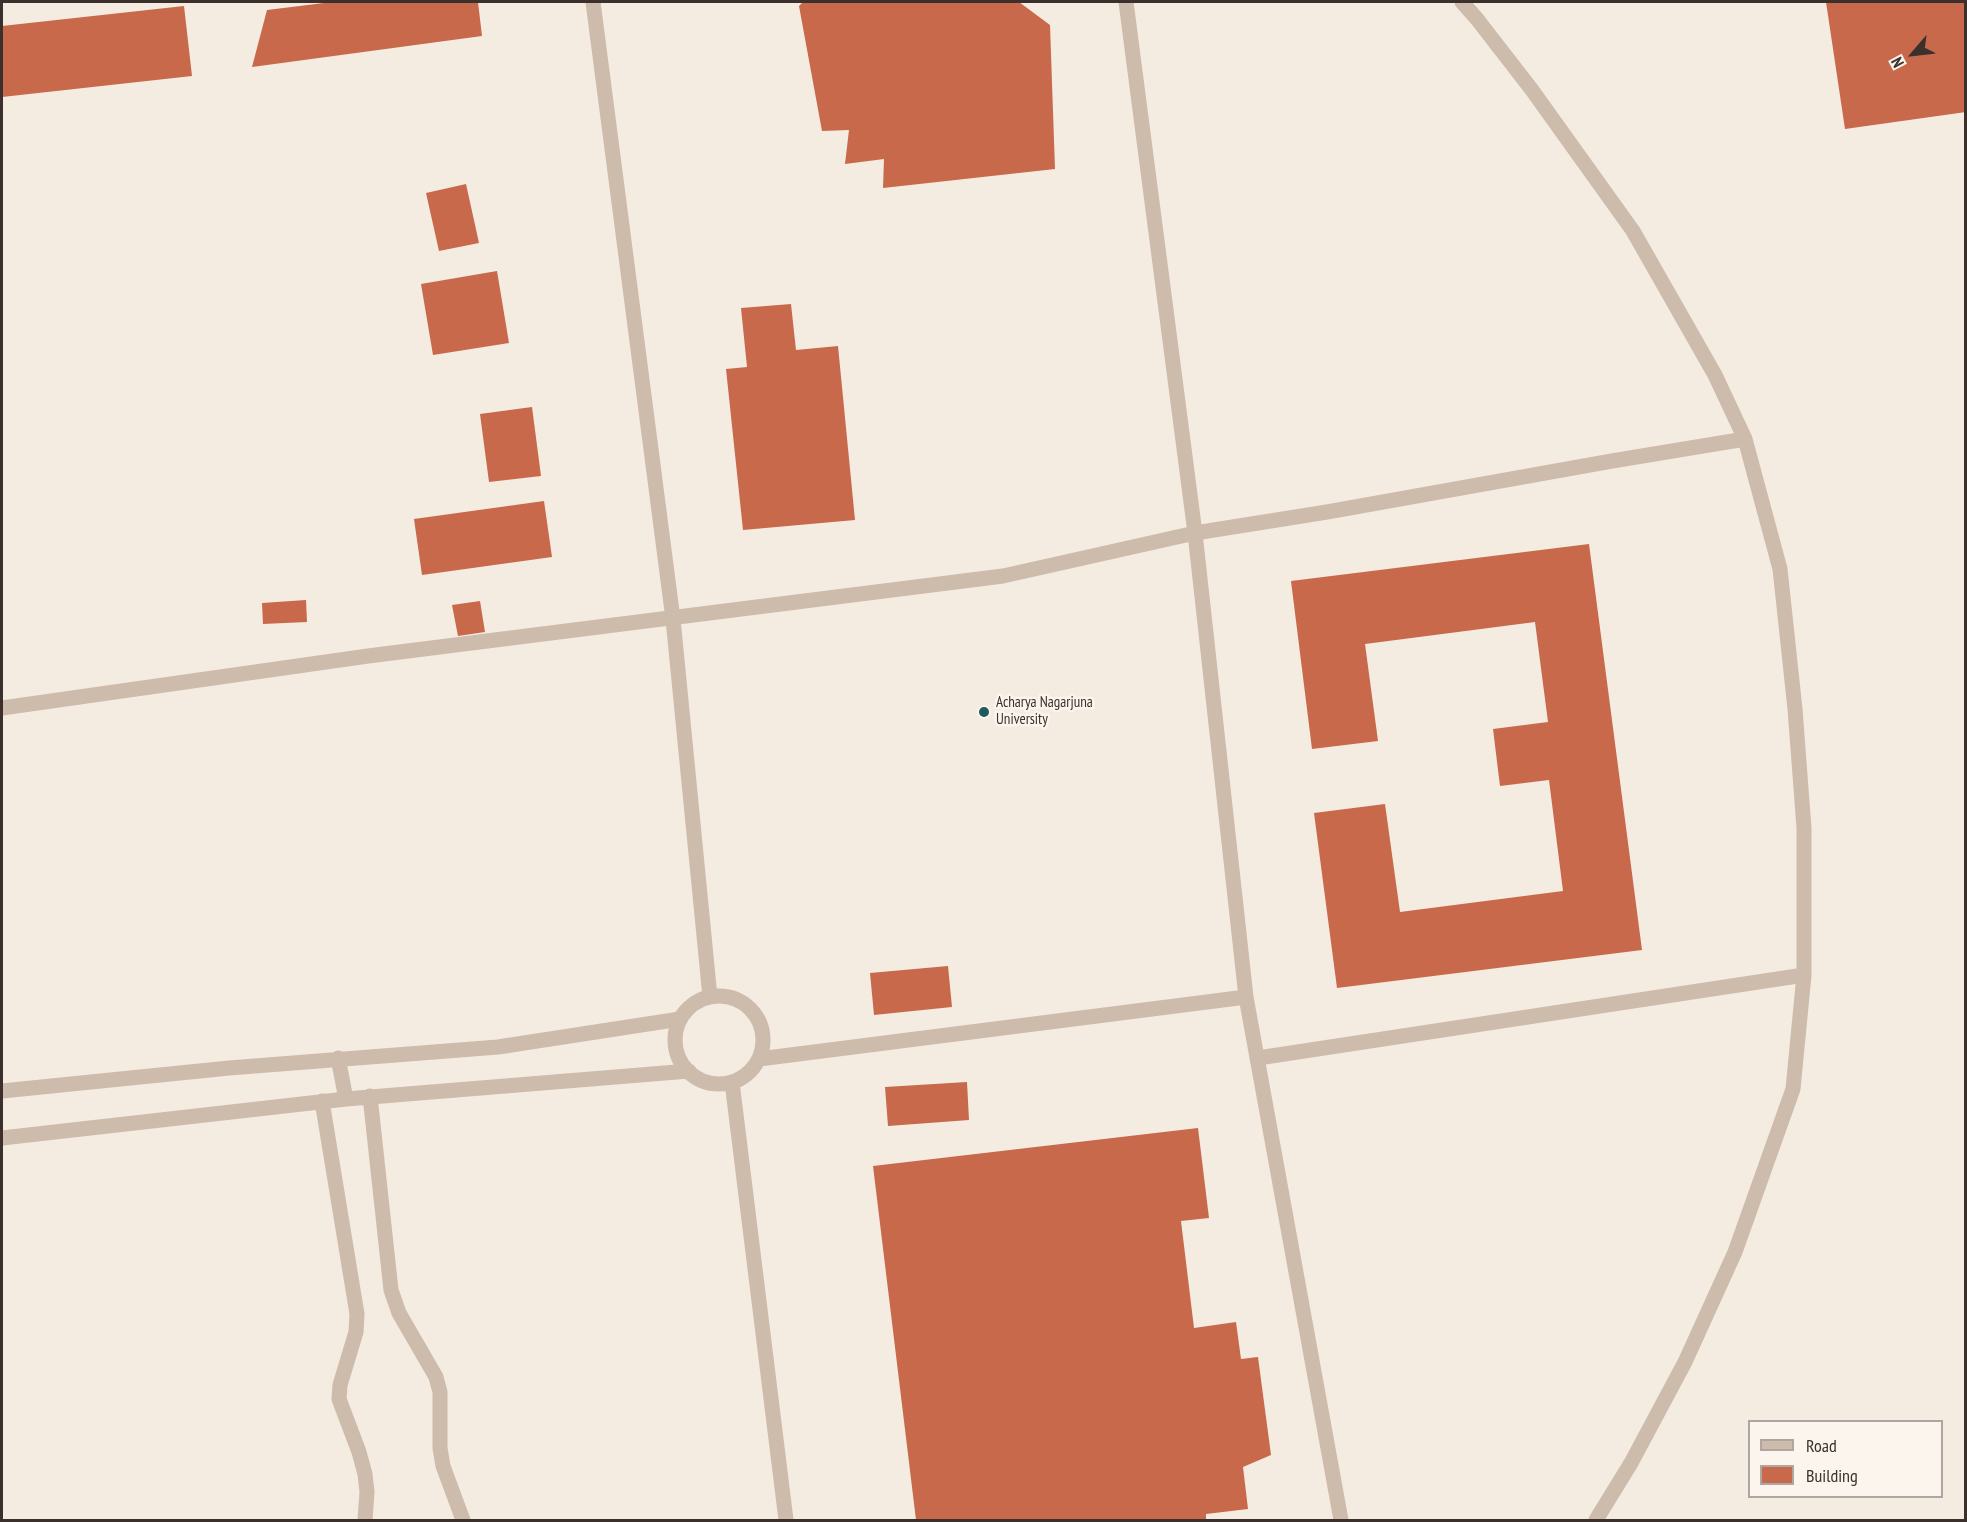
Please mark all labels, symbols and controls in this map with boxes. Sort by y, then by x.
north arrow [1883,24,1943,84]
text: N [1886,54,1908,71]
place label: Acharya Nagarjuna University [996,694,1093,729]
marker: Acharya Nagarjuna University [977,705,991,719]
legend [1748,1420,1943,1498]
text: Road [1806,1434,1837,1457]
text: Building [1806,1464,1858,1487]

